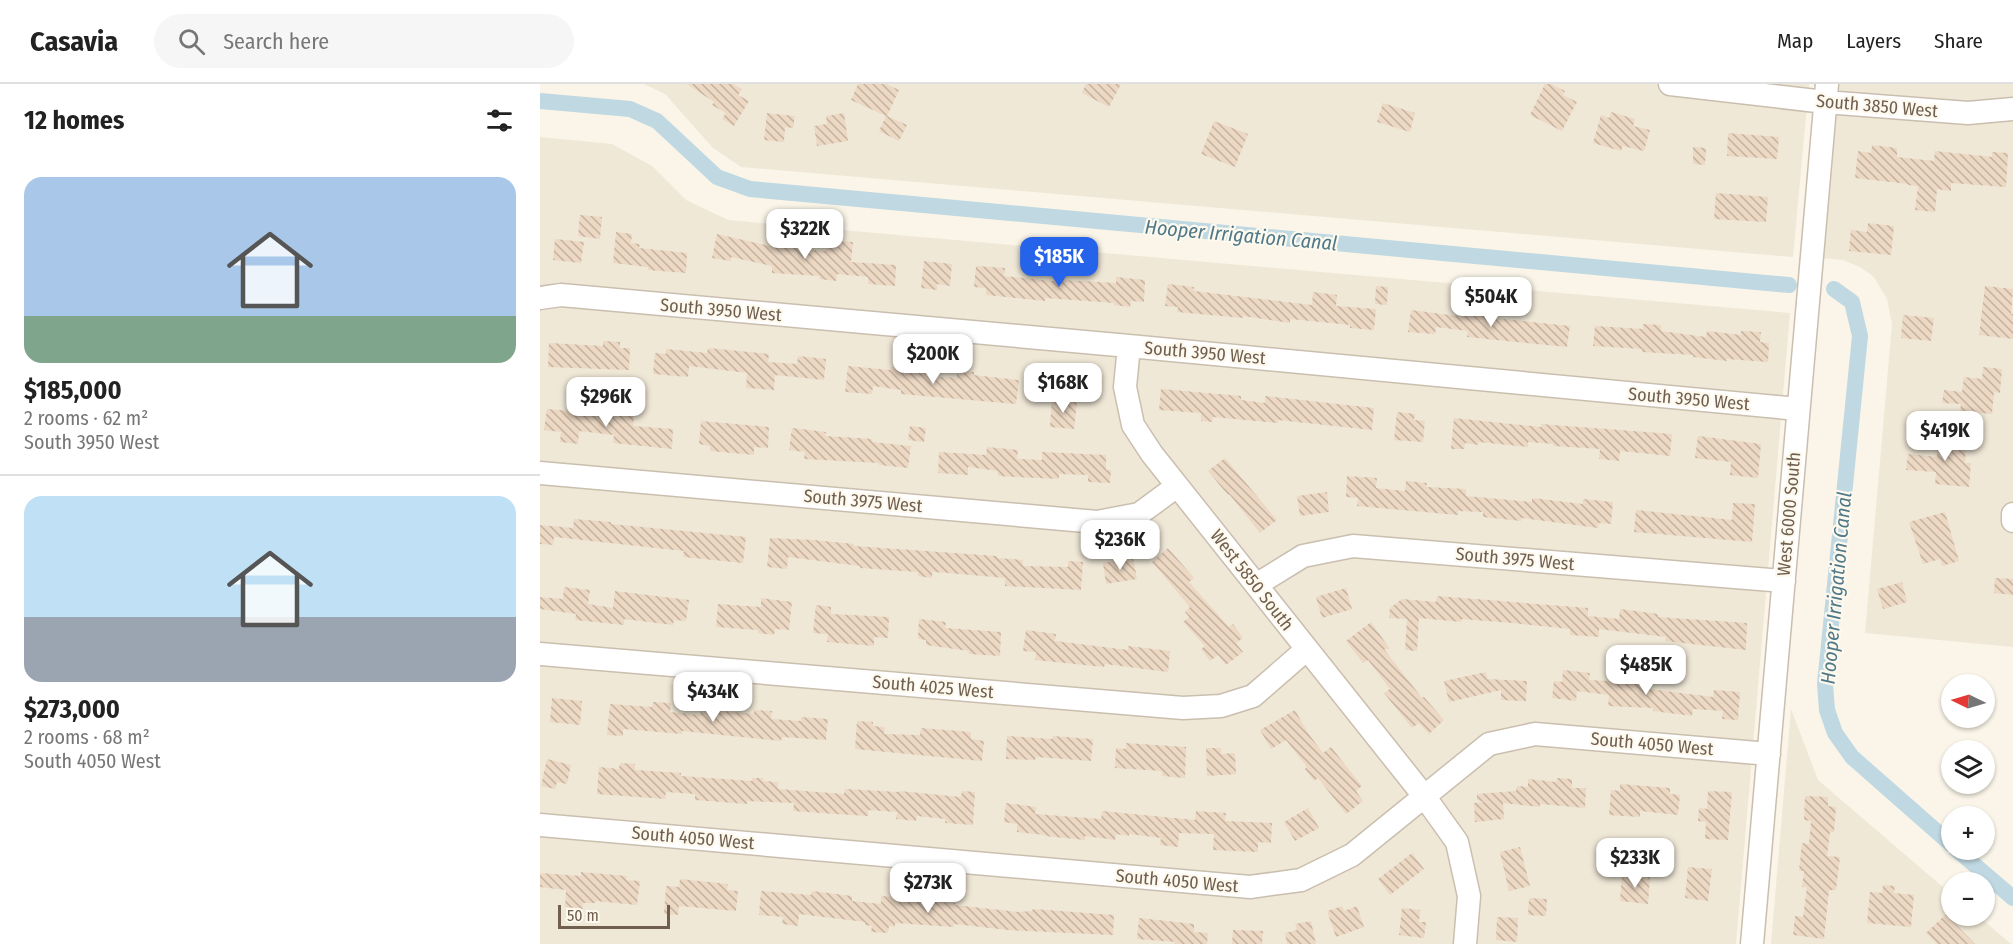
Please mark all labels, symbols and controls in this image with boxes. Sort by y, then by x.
search box [154,14,574,68]
text: Casavia [30,25,118,58]
icon: search [175,25,208,58]
text: Search here [223,28,329,55]
text: Map [1777,28,1813,54]
text: Layers [1846,28,1901,54]
text: Share [1934,28,1983,54]
street label: South 3850 West [1815,90,1939,122]
icon: filters [483,104,516,137]
text: 12 homes [24,105,124,136]
pin: $322K [763,209,847,260]
water label: Hooper Irrigation Canal [1144,215,1338,255]
icon: home [216,216,324,324]
text: $322K [780,216,830,240]
pin: $185K [1017,237,1101,288]
text: $185K [1034,244,1084,268]
pin: $504K [1449,277,1533,328]
text: $504K [1465,284,1517,308]
street label: South 3950 West [659,294,783,326]
pin: $200K [891,334,975,385]
street label: South 3950 West [1143,337,1267,369]
text: $200K [907,341,959,365]
pin: $168K [1021,363,1105,414]
text: $168K [1038,370,1088,394]
text: $185,000 [24,375,122,406]
pin: $296K [564,377,648,428]
street label: South 3950 West [1627,383,1751,415]
text: $296K [580,384,632,408]
text: 2 rooms · 62 m² [24,406,148,430]
pin: $419K [1903,411,1987,462]
text: $419K [1920,418,1970,442]
text: South 3950 West [24,430,159,454]
street label: West 6000 South [1773,451,1805,577]
street label: South 3975 West [803,485,923,517]
water label: Hooper Irrigation Canal [1816,491,1856,685]
pin: $236K [1078,520,1162,571]
street label: West 5850 South [1206,525,1298,635]
text: $236K [1095,527,1145,551]
icon: home [216,535,324,643]
street label: South 3975 West [1455,543,1575,575]
pin: $485K [1604,645,1688,696]
text: $485K [1620,652,1672,676]
street label: South 4025 West [872,671,995,703]
pin: $434K [671,672,755,723]
north arrow [1941,674,1995,728]
map controls [1941,674,1995,926]
text: $434K [687,679,739,703]
text: $273,000 [24,694,120,725]
text: 2 rooms · 68 m² [24,725,150,749]
street label: South 4050 West [1590,728,1714,760]
button: layers [1941,740,1995,794]
text: South 4050 West [24,749,161,773]
button: + [1941,806,1995,860]
street label: South 4050 West [631,822,755,854]
pin: $233K [1593,838,1677,889]
text: $233K [1610,845,1660,869]
pin: $273K [886,863,970,914]
street label: South 4050 West [1115,865,1239,897]
text: $273K [904,870,952,894]
button: − [1941,872,1995,926]
scale bar [558,902,670,930]
text: 50 m [567,906,599,925]

